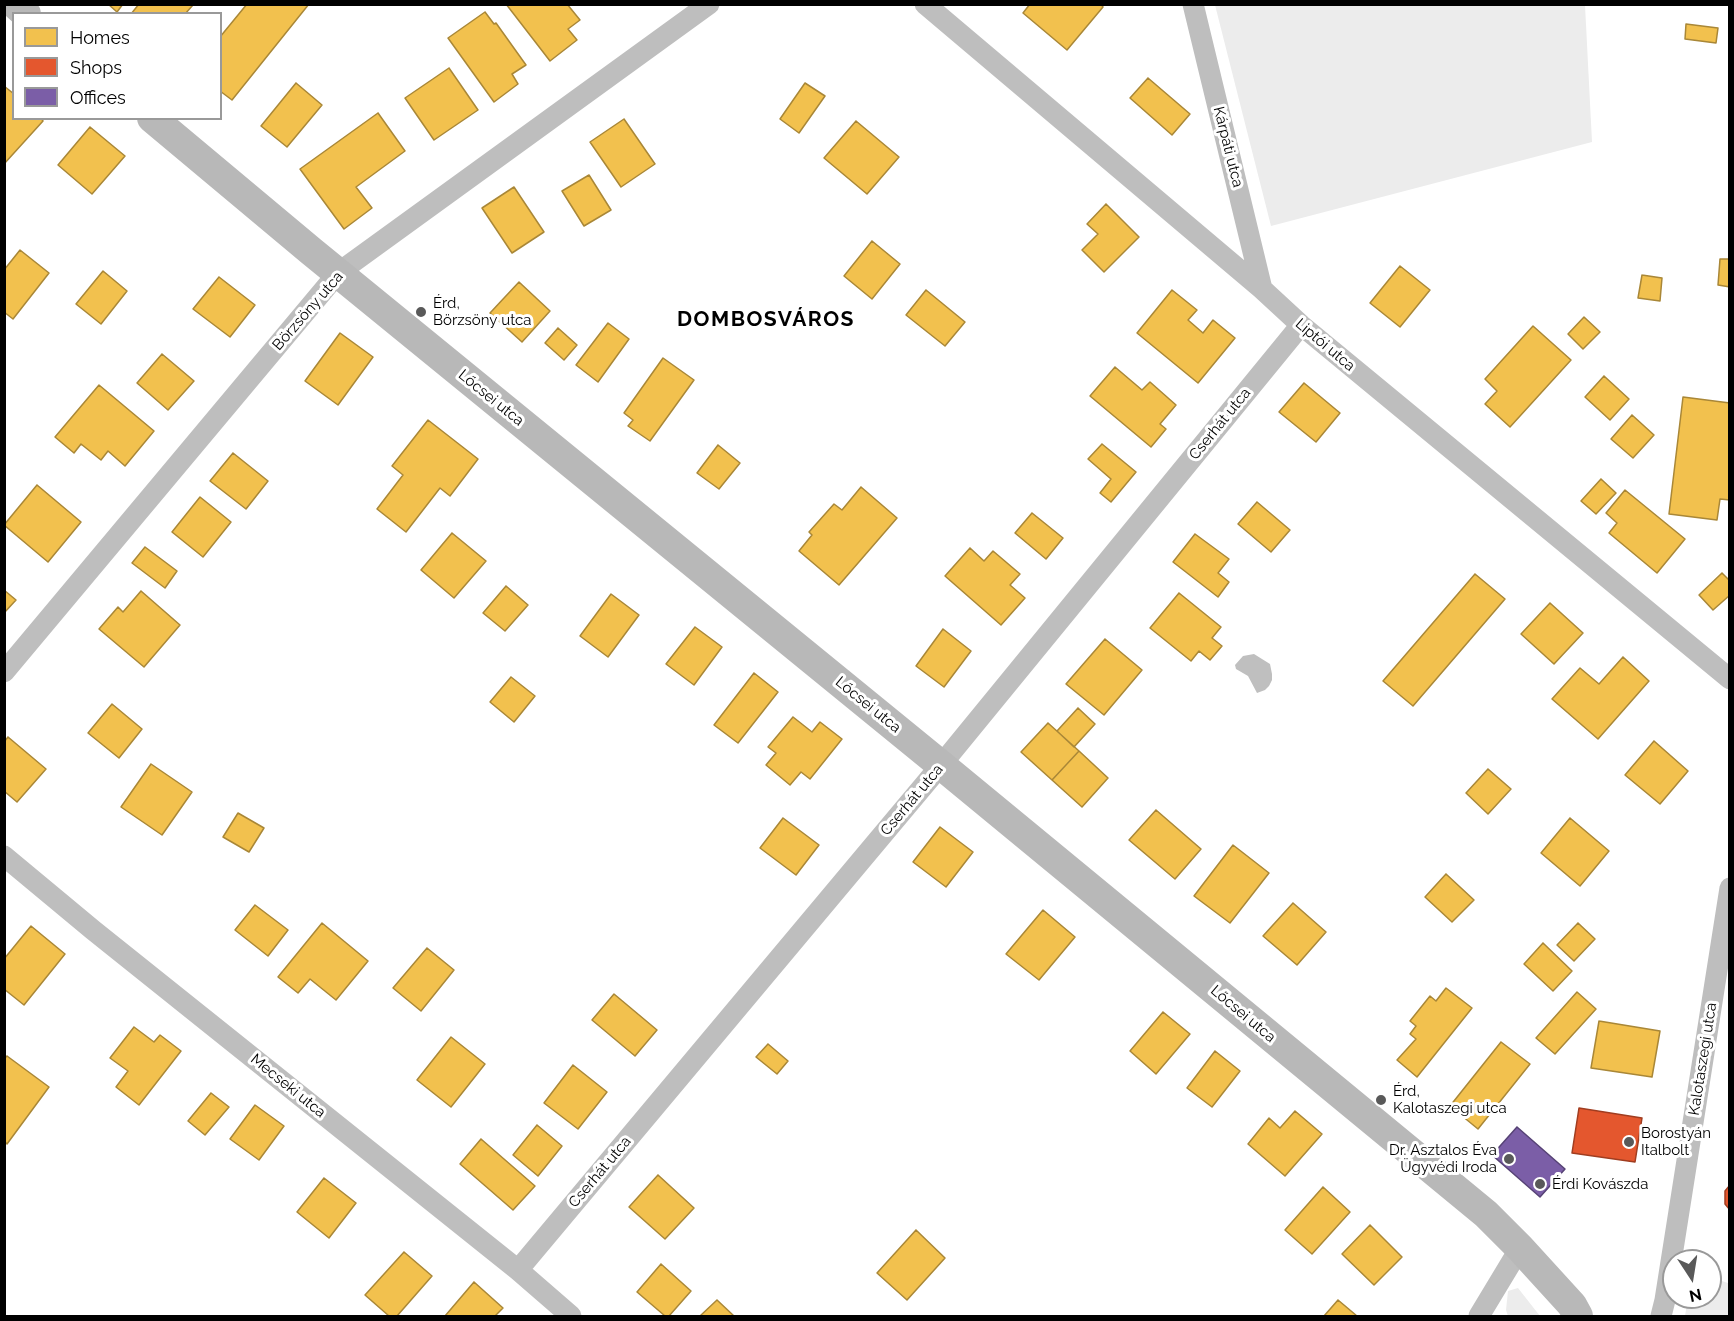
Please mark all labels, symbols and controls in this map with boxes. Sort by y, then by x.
legend [12,12,222,120]
text: Homes [70,27,130,48]
text: Shops [70,57,122,78]
text: Offices [70,87,126,108]
street label: Kárpáti utca [1209,105,1247,189]
street label: Börzsöny utca [269,268,347,354]
place label: Érd, Börzsöny utca [433,294,531,329]
marker: Érd, Börzsöny utca [414,305,428,319]
district label: DOMBOSVÁROS [677,307,855,333]
street label: Liptói utca [1292,315,1358,375]
street label: Lőcsei utca [455,366,527,430]
street label: Cserhát utca [1185,384,1255,464]
street label: Lőcsei utca [832,673,904,737]
street label: Cserhát utca [877,761,947,839]
street label: Lőcsei utca [1207,982,1279,1046]
street label: Kalotaszegi utca [1685,1001,1721,1117]
street label: Mecseki utca [247,1050,329,1122]
place label: Érd, Kalotaszegi utca [1393,1082,1507,1117]
marker: Érd, Kalotaszegi utca [1374,1093,1388,1107]
place label: Borostyán Italbolt [1641,1124,1711,1159]
street label: Cserhát utca [565,1133,635,1211]
marker: Borostyán Italbolt [1622,1135,1636,1149]
place label: Dr. Asztalos Éva Ügyvédi Iroda [1389,1141,1497,1176]
marker: Dr. Asztalos Éva Ügyvédi Iroda [1502,1152,1516,1166]
place label: Érdi Kovászda [1552,1175,1648,1193]
marker: Érdi Kovászda [1533,1177,1547,1191]
north arrow [1662,1249,1722,1309]
text: N [1687,1285,1703,1306]

